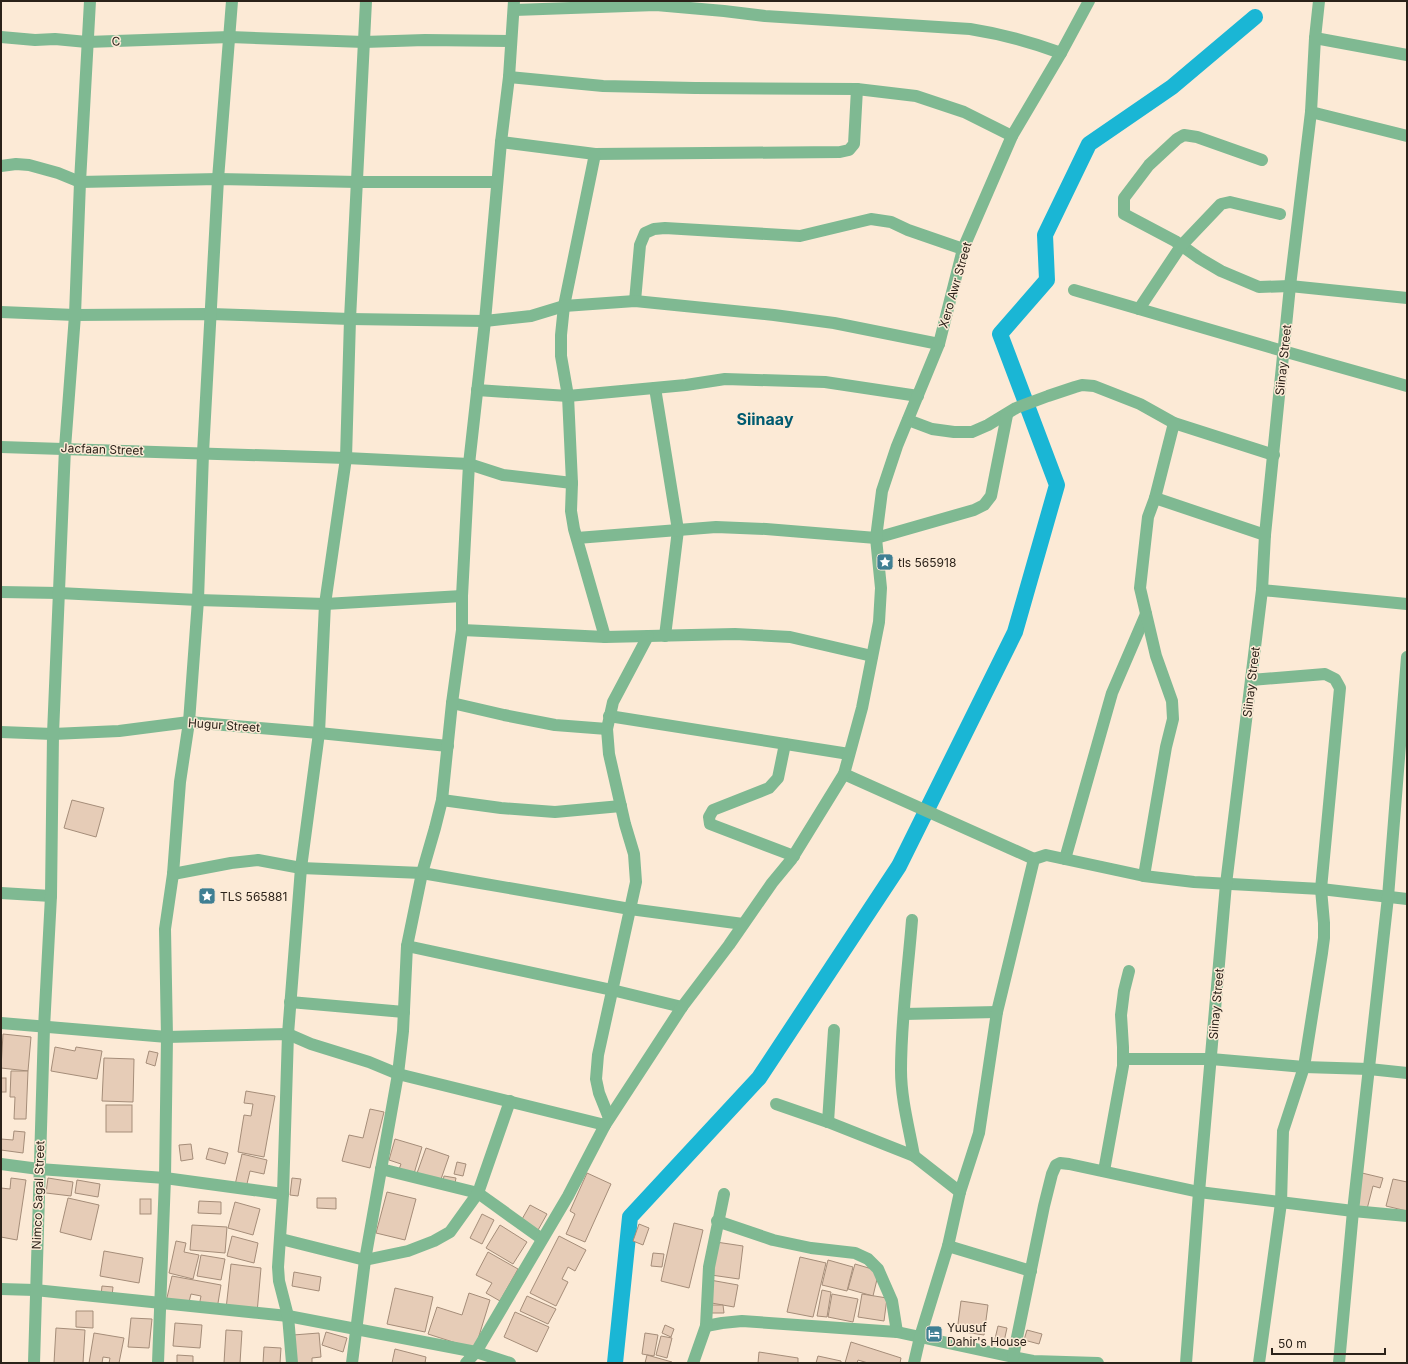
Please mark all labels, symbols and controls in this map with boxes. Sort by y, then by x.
street label: C [111,33,121,49]
street label: Xero Awr Street [936,240,974,330]
street label: Siinay Street [1272,324,1294,396]
district label: Siinaay [736,409,794,429]
street label: Jacfaan Street [61,440,144,458]
place icon: tls 565918 [875,552,895,572]
place label: tls 565918 [898,555,956,570]
street label: Siinay Street [1239,646,1263,718]
street label: Hugur Street [187,715,261,735]
place icon: TLS 565881 [197,886,217,906]
place label: TLS 565881 [220,889,287,904]
street label: Siinay Street [1205,968,1227,1040]
street label: Nimco Sagal Street [29,1140,47,1250]
place label: Yuusuf Dahir's House [947,1320,1027,1349]
hotel icon: Yuusuf Dahir's House [924,1324,944,1344]
scale bar [1272,1330,1385,1356]
text: 50 m [1278,1336,1307,1351]

